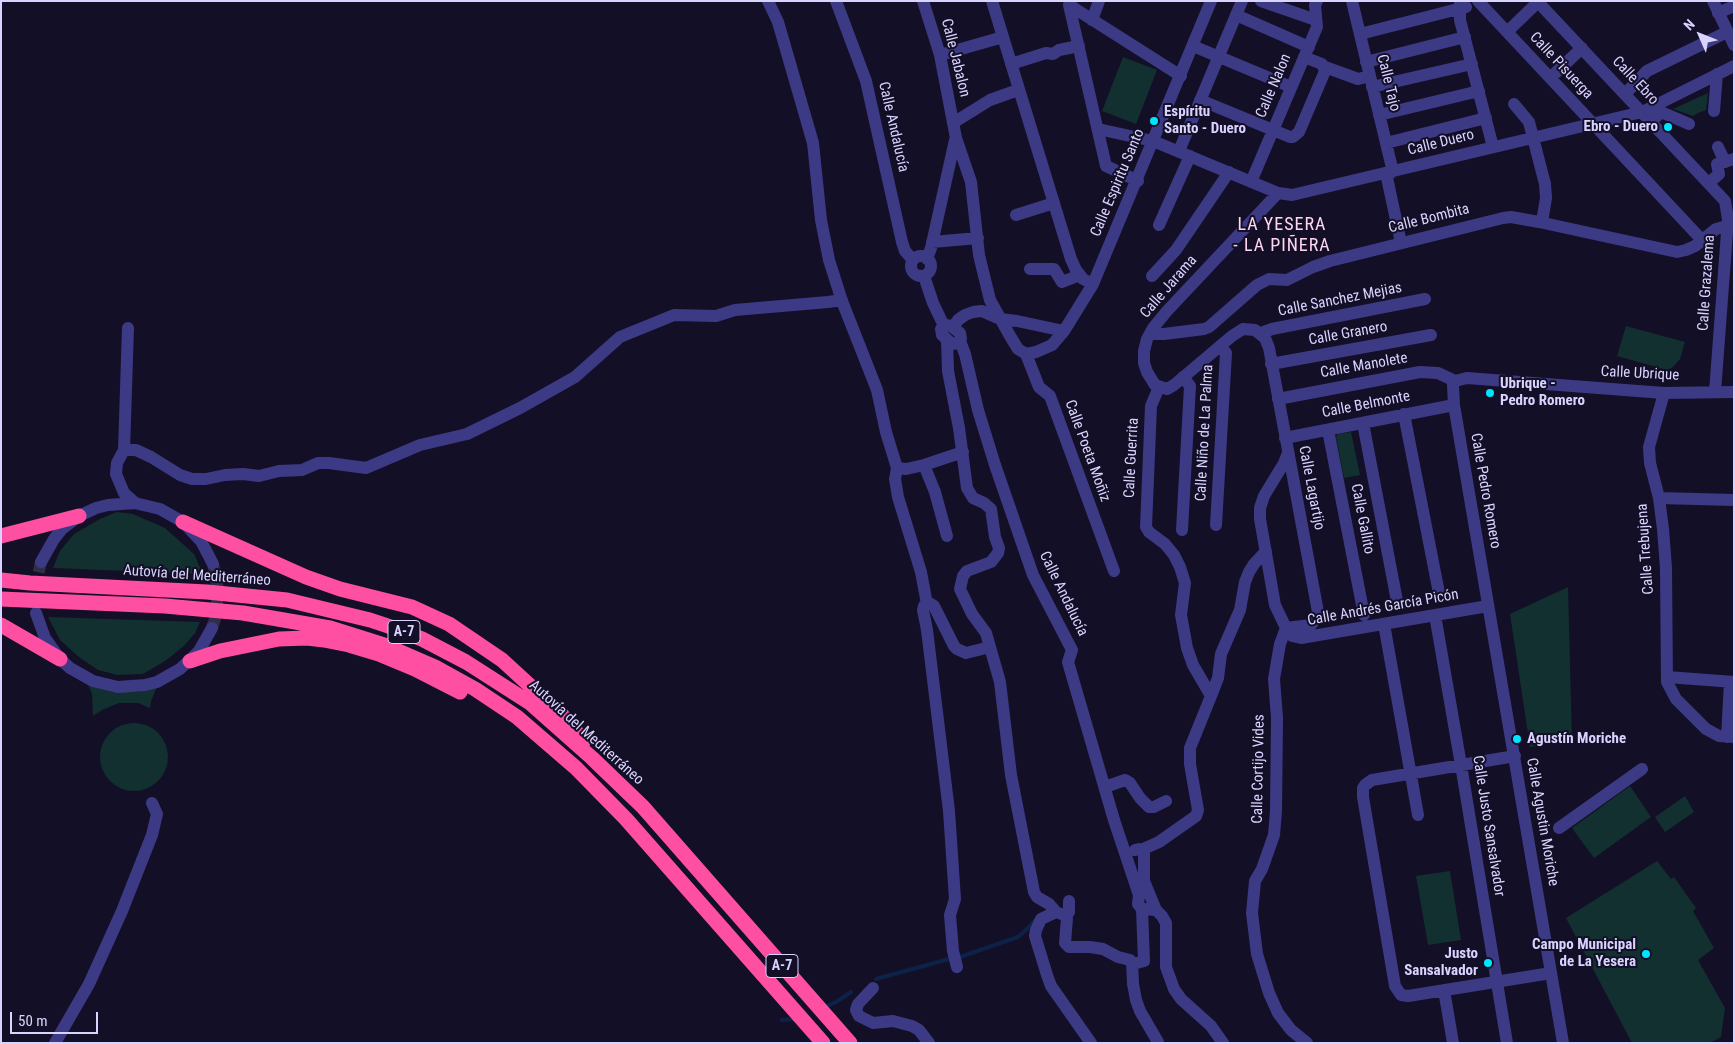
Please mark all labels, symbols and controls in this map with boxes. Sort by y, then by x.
north arrow [1675,10,1725,60]
text: N [1680,16,1698,33]
street label: Calle Jabalon [937,17,973,99]
street label: Calle Pisuerga [1525,29,1597,103]
street label: Calle Nalon [1252,51,1296,121]
street label: Calle Tajo [1372,53,1404,113]
street label: Calle Ebro [1608,53,1662,109]
street label: Calle Andalucía [874,80,912,174]
place label: Espíritu Santo - Duero [1164,103,1246,138]
marker: Espíritu Santo - Duero [1148,115,1160,127]
place label: Ebro - Duero [1584,118,1658,136]
marker: Ebro - Duero [1662,121,1674,133]
street label: Calle Espiritu Santo [1087,126,1149,240]
street label: Calle Duero [1406,126,1476,160]
street label: Calle Bombita [1387,200,1471,238]
district label: LA YESERA - LA PIÑERA [1232,214,1332,256]
street label: Calle Grazalema [1695,234,1719,332]
street label: Calle Jarama [1137,252,1201,322]
street label: Calle Sanchez Mejias [1277,279,1403,321]
street label: Calle Granero [1307,318,1389,350]
street label: Calle Manolete [1319,349,1409,383]
street label: Calle Ubrique [1600,363,1680,385]
street label: Calle Niño de La Palma [1192,364,1218,502]
place label: Ubrique - Pedro Romero [1500,375,1585,410]
marker: Ubrique - Pedro Romero [1484,387,1496,399]
street label: Calle Belmonte [1320,388,1412,422]
street label: Calle Poeta Moñiz [1060,398,1114,504]
street label: Calle Guerrita [1121,417,1143,499]
street label: Calle Pedro Romero [1466,432,1504,550]
street label: Calle Lagartijo [1294,444,1328,532]
street label: Calle Gallito [1346,482,1378,556]
street label: Calle Trebujena [1634,503,1658,595]
street label: Calle Andalucía [1035,549,1091,639]
street label: Autovía del Mediterráneo [123,562,271,590]
street label: Calle Andrés García Picón [1306,586,1460,630]
road number: A-7 [388,620,420,644]
street label: Autovía del Mediterráneo [525,677,647,789]
street label: Calle Cortijo Vides [1249,714,1269,824]
place label: Agustín Moriche [1527,730,1626,748]
marker: Agustín Moriche [1511,733,1523,745]
street label: Calle Justo Sansalvador [1468,754,1508,898]
street label: Calle Agustin Moriche [1522,756,1562,888]
place label: Campo Municipal de La Yesera [1532,936,1636,971]
place label: Justo Sansalvador [1404,945,1478,980]
marker: Campo Municipal de La Yesera [1640,948,1652,960]
road number: A-7 [766,954,798,978]
marker: Justo Sansalvador [1482,957,1494,969]
scale bar [12,1002,100,1034]
text: 50 m [18,1012,48,1030]

